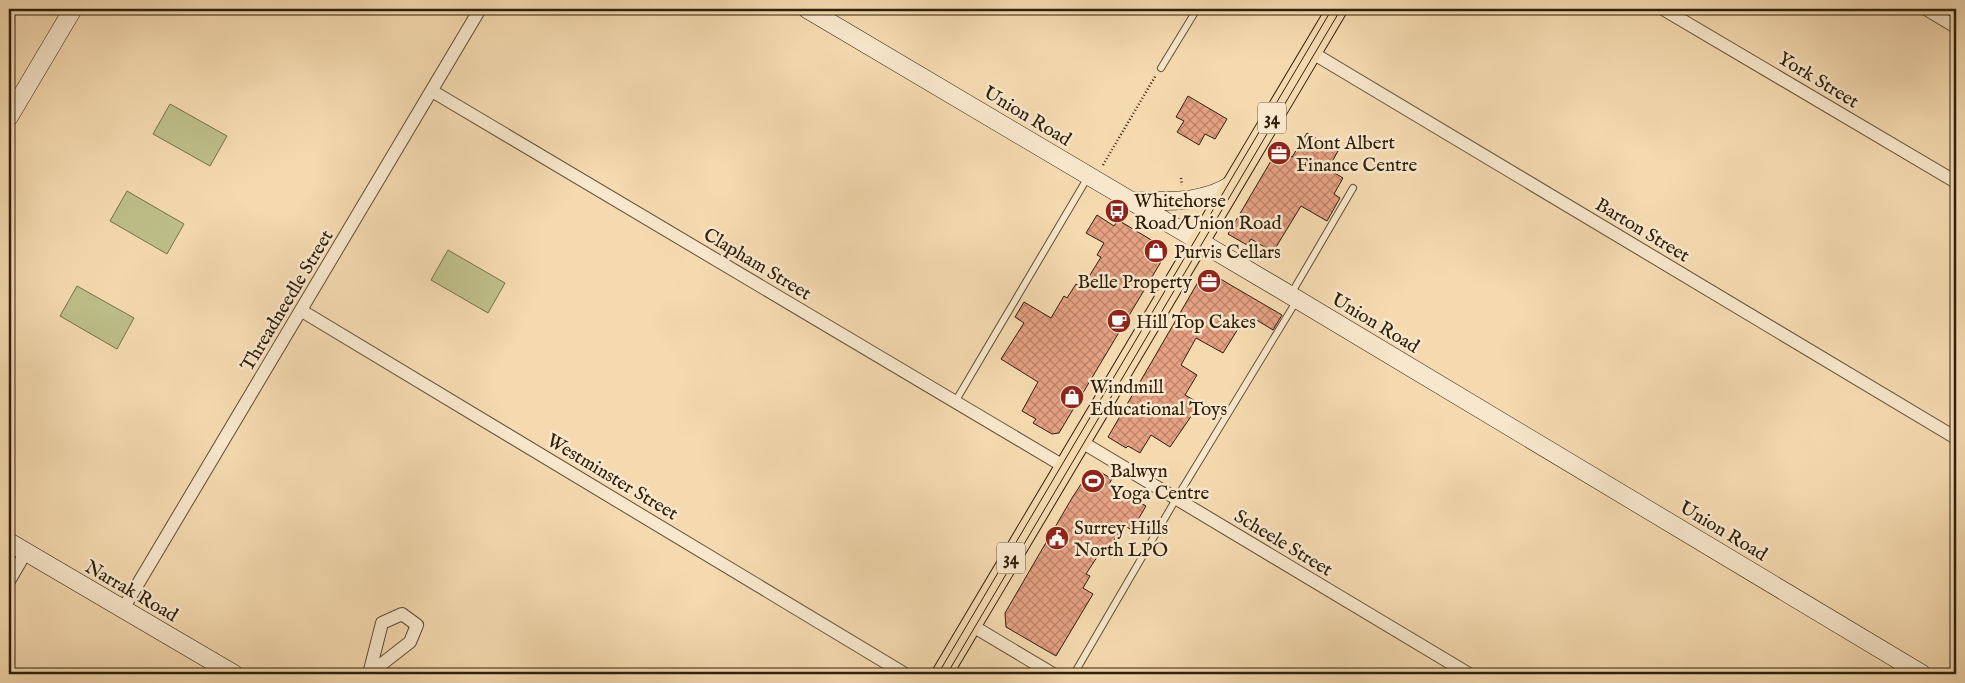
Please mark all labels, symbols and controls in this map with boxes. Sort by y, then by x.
street label: York Street [1773,47,1863,115]
street label: Union Road [979,81,1076,153]
road number: 34 [1258,102,1286,134]
place label: Mont Albert Finance Centre [1296,132,1417,178]
office icon: Mont Albert Finance Centre [1266,140,1292,166]
place label: Whitehorse Road/Union Road [1134,190,1282,236]
street label: Barton Street [1590,193,1694,269]
bus stop icon: Whitehorse Road/Union Road [1104,198,1130,224]
street label: Clapham Street [699,223,816,307]
street label: Threadneedle Street [236,225,340,376]
shop icon: Purvis Cellars [1143,238,1169,264]
place label: Purvis Cellars [1174,241,1281,265]
office icon: Belle Property [1196,268,1222,294]
place label: Belle Property [1077,271,1193,295]
street label: Union Road [1327,288,1424,360]
cafe icon: Hill Top Cakes [1106,308,1132,334]
place label: Hill Top Cakes [1136,311,1256,335]
place label: Windmill Educational Toys [1090,376,1227,422]
shop icon: Windmill Educational Toys [1059,384,1085,410]
street label: Westminster Street [542,429,683,527]
place label: Balwyn Yoga Centre [1110,460,1210,506]
sports icon: Balwyn Yoga Centre [1080,468,1106,494]
street label: Union Road [1675,496,1772,568]
street label: Scheele Street [1229,505,1337,583]
place label: Surrey Hills North LPO [1074,517,1168,563]
public building icon: Surrey Hills North LPO [1044,525,1070,551]
road number: 34 [997,542,1025,574]
street label: Narrak Road [80,555,183,628]

